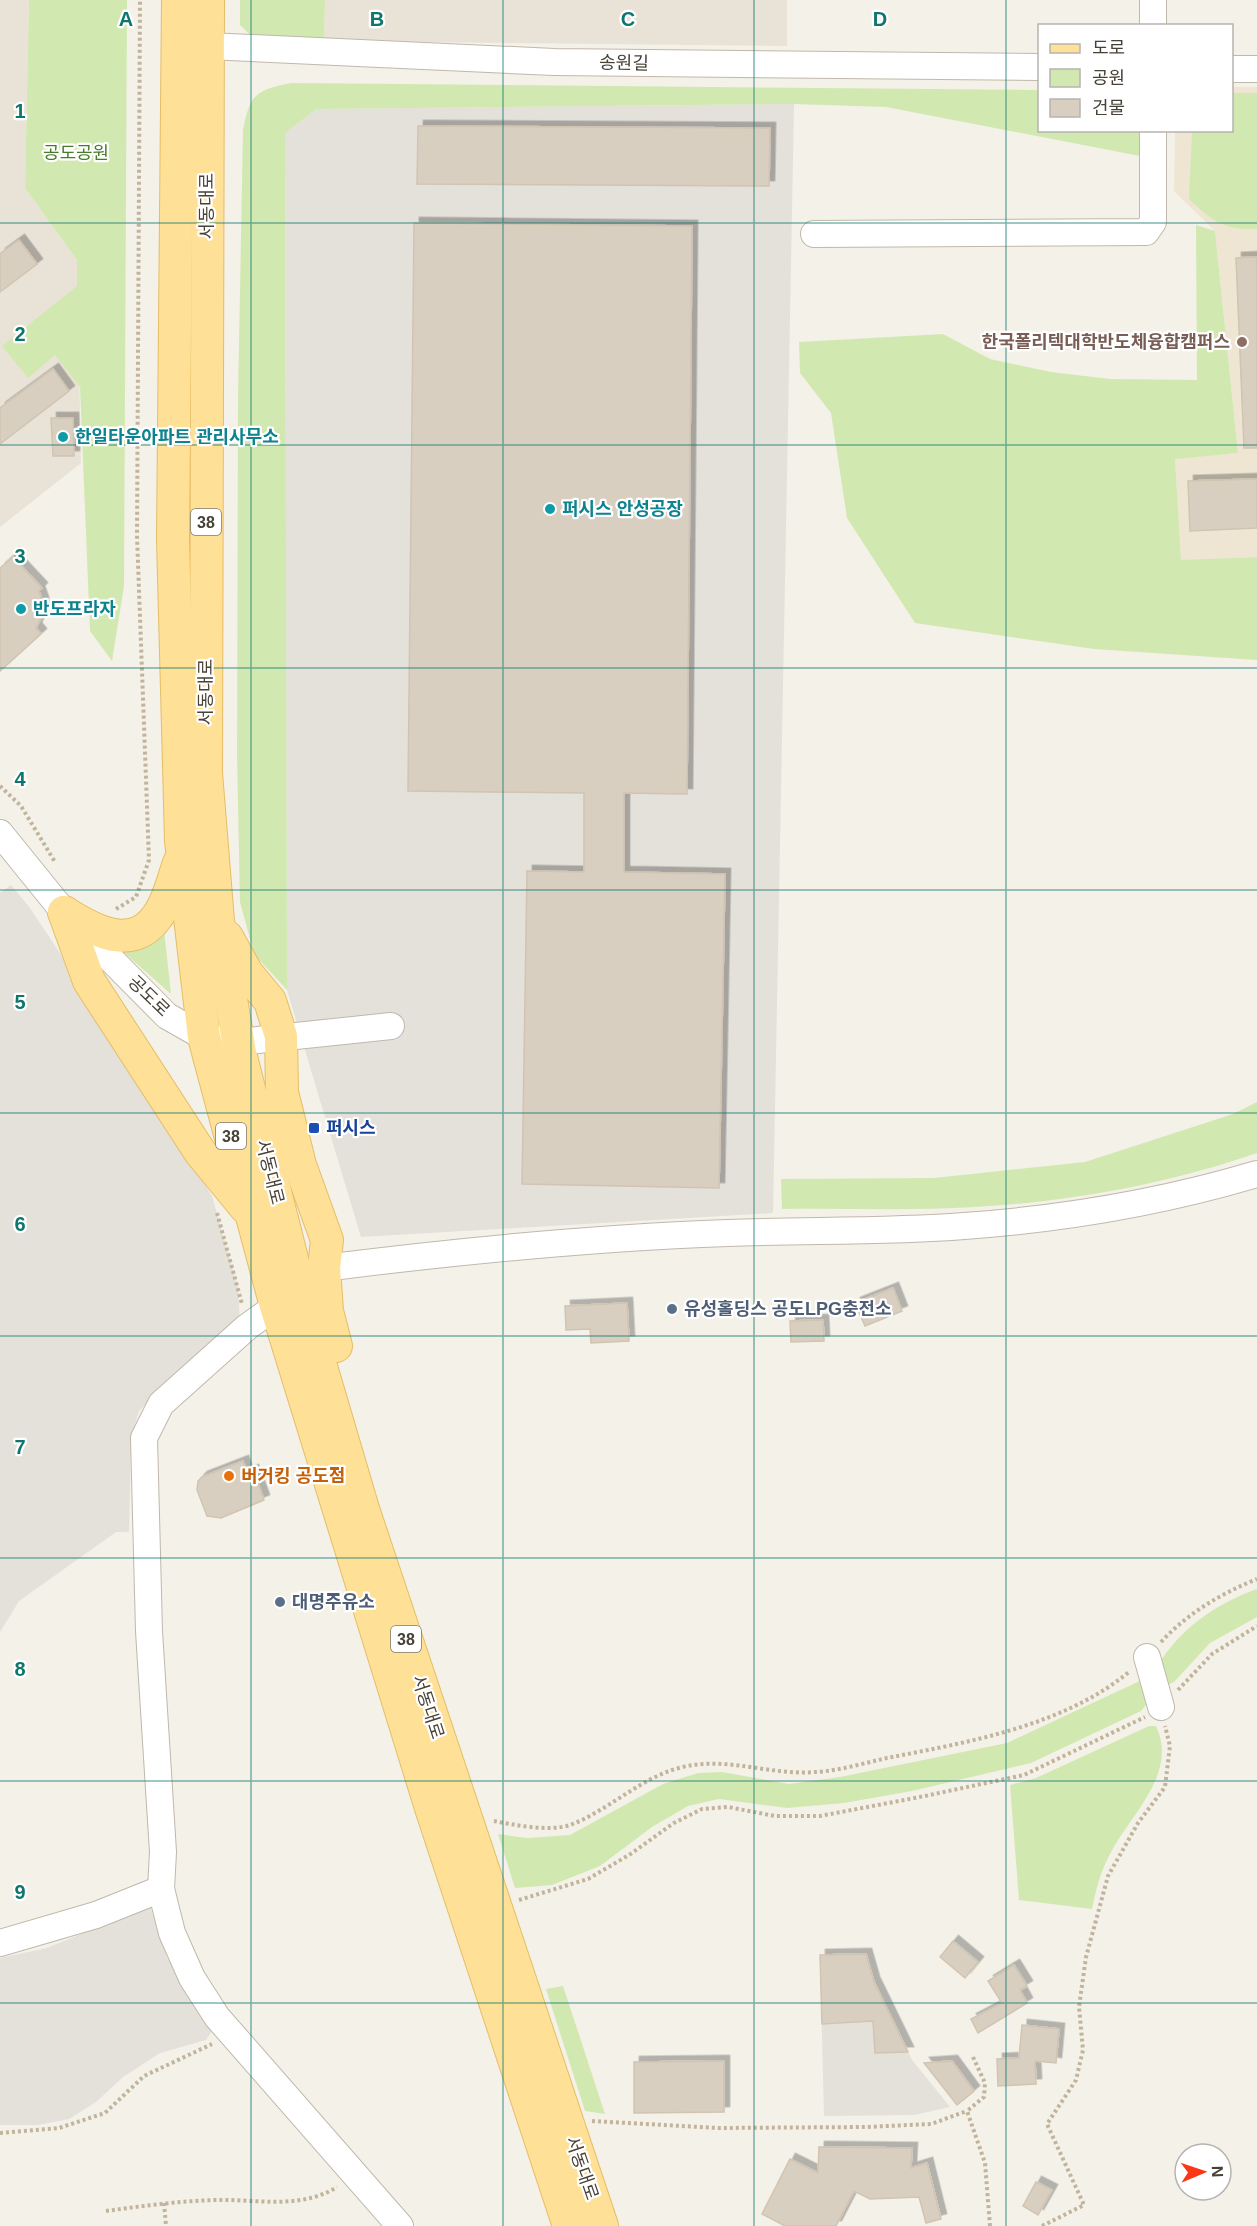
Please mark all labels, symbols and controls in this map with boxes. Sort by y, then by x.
text: A [119,8,133,30]
text: B [370,8,384,30]
text: C [621,8,635,30]
text: D [873,8,887,30]
legend [1038,24,1233,132]
text: 도로 [1092,38,1125,58]
street label: 송원길 [599,53,649,73]
text: 공원 [1092,68,1125,88]
text: 건물 [1092,98,1125,118]
text: 1 [14,100,26,122]
park label: 공도공원 [43,143,109,163]
street label: 서동대로 [197,173,217,239]
text: 2 [14,323,26,345]
place label: 한국폴리텍대학반도체융합캠퍼스 [982,332,1230,352]
marker: 한국폴리텍대학반도체융합캠퍼스 [1235,335,1249,349]
place label: 한일타운아파트 관리사무소 [75,427,279,447]
marker: 한일타운아파트 관리사무소 [56,430,70,444]
place label: 퍼시스 안성공장 [562,499,683,519]
marker: 퍼시스 안성공장 [543,502,557,516]
road number: 38 [191,509,221,535]
text: 3 [14,545,26,567]
place label: 반도프라자 [33,599,116,619]
marker: 반도프라자 [14,602,28,616]
street label: 서동대로 [196,659,216,725]
text: 4 [14,768,26,790]
street label: 공도로 [124,972,174,1020]
text: 5 [14,991,26,1013]
place label: 퍼시스 [326,1118,376,1138]
marker: 퍼시스 [307,1121,321,1135]
road number: 38 [216,1123,246,1149]
street label: 서동대로 [252,1137,288,1207]
text: 6 [14,1213,26,1235]
place label: 유성홀딩스 공도LPG충전소 [684,1299,892,1319]
marker: 유성홀딩스 공도LPG충전소 [665,1302,679,1316]
text: 7 [14,1436,26,1458]
place label: 버거킹 공도점 [241,1466,345,1486]
marker: 버거킹 공도점 [222,1469,236,1483]
place label: 대명주유소 [292,1592,375,1612]
marker: 대명주유소 [273,1595,287,1609]
road number: 38 [391,1626,421,1652]
text: 8 [14,1658,26,1680]
street label: 서동대로 [408,1672,448,1742]
text: 9 [14,1881,26,1903]
street label: 서동대로 [562,2133,602,2203]
north arrow [1173,2142,1233,2202]
text: N [1209,2165,1226,2178]

